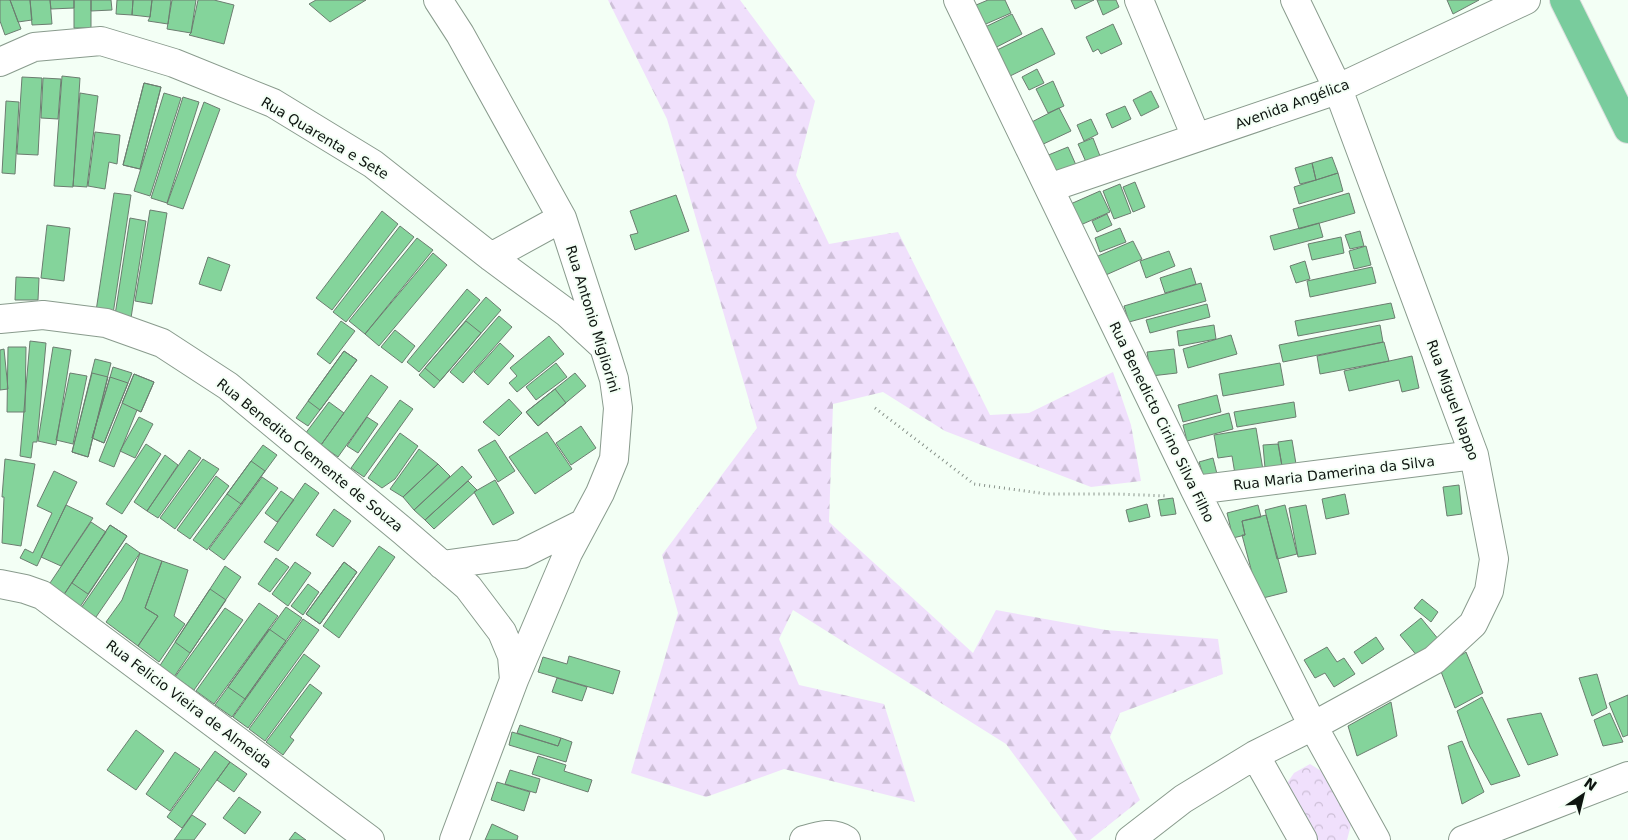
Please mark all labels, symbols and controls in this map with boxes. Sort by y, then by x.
street label: Avenida Angélica [1233,76,1351,132]
street label: Rua Quarenta e Sete [258,94,392,182]
street label: Rua Antonio Migliorini [563,244,623,394]
street label: Rua Benedicto Cirino Silva Filho [1106,319,1218,525]
street label: Rua Miguel Nappo [1424,338,1482,462]
street label: Rua Benedito Clemente de Souza [214,375,406,535]
street label: Rua Maria Damerina da Silva [1232,453,1436,493]
street label: Rua Felicio Vieira de Almeida [103,637,275,771]
north arrow [1558,770,1608,820]
text: N [1581,774,1600,794]

